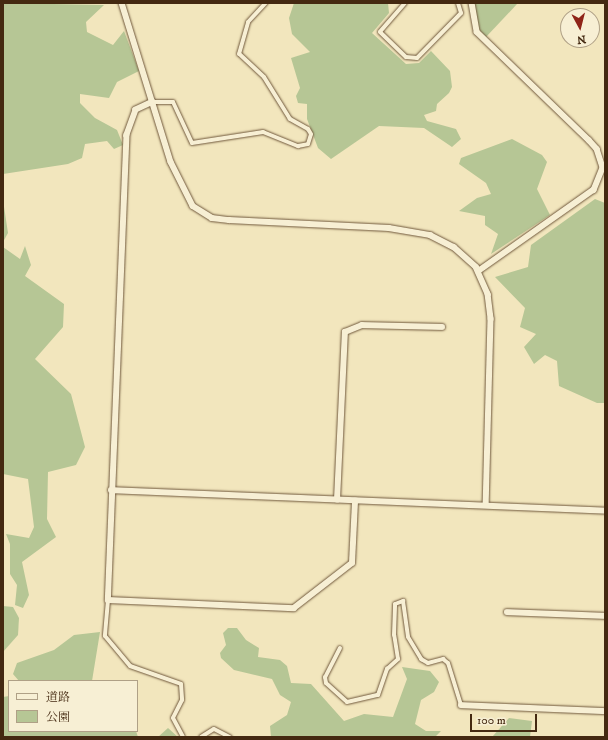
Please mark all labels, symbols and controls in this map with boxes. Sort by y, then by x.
north arrow [560,8,600,48]
text: N [576,31,587,46]
legend [8,680,138,732]
text: 道路 [46,690,70,705]
scale bar [472,706,539,732]
text: 公園 [46,710,70,725]
text: 100 m [477,713,506,728]

